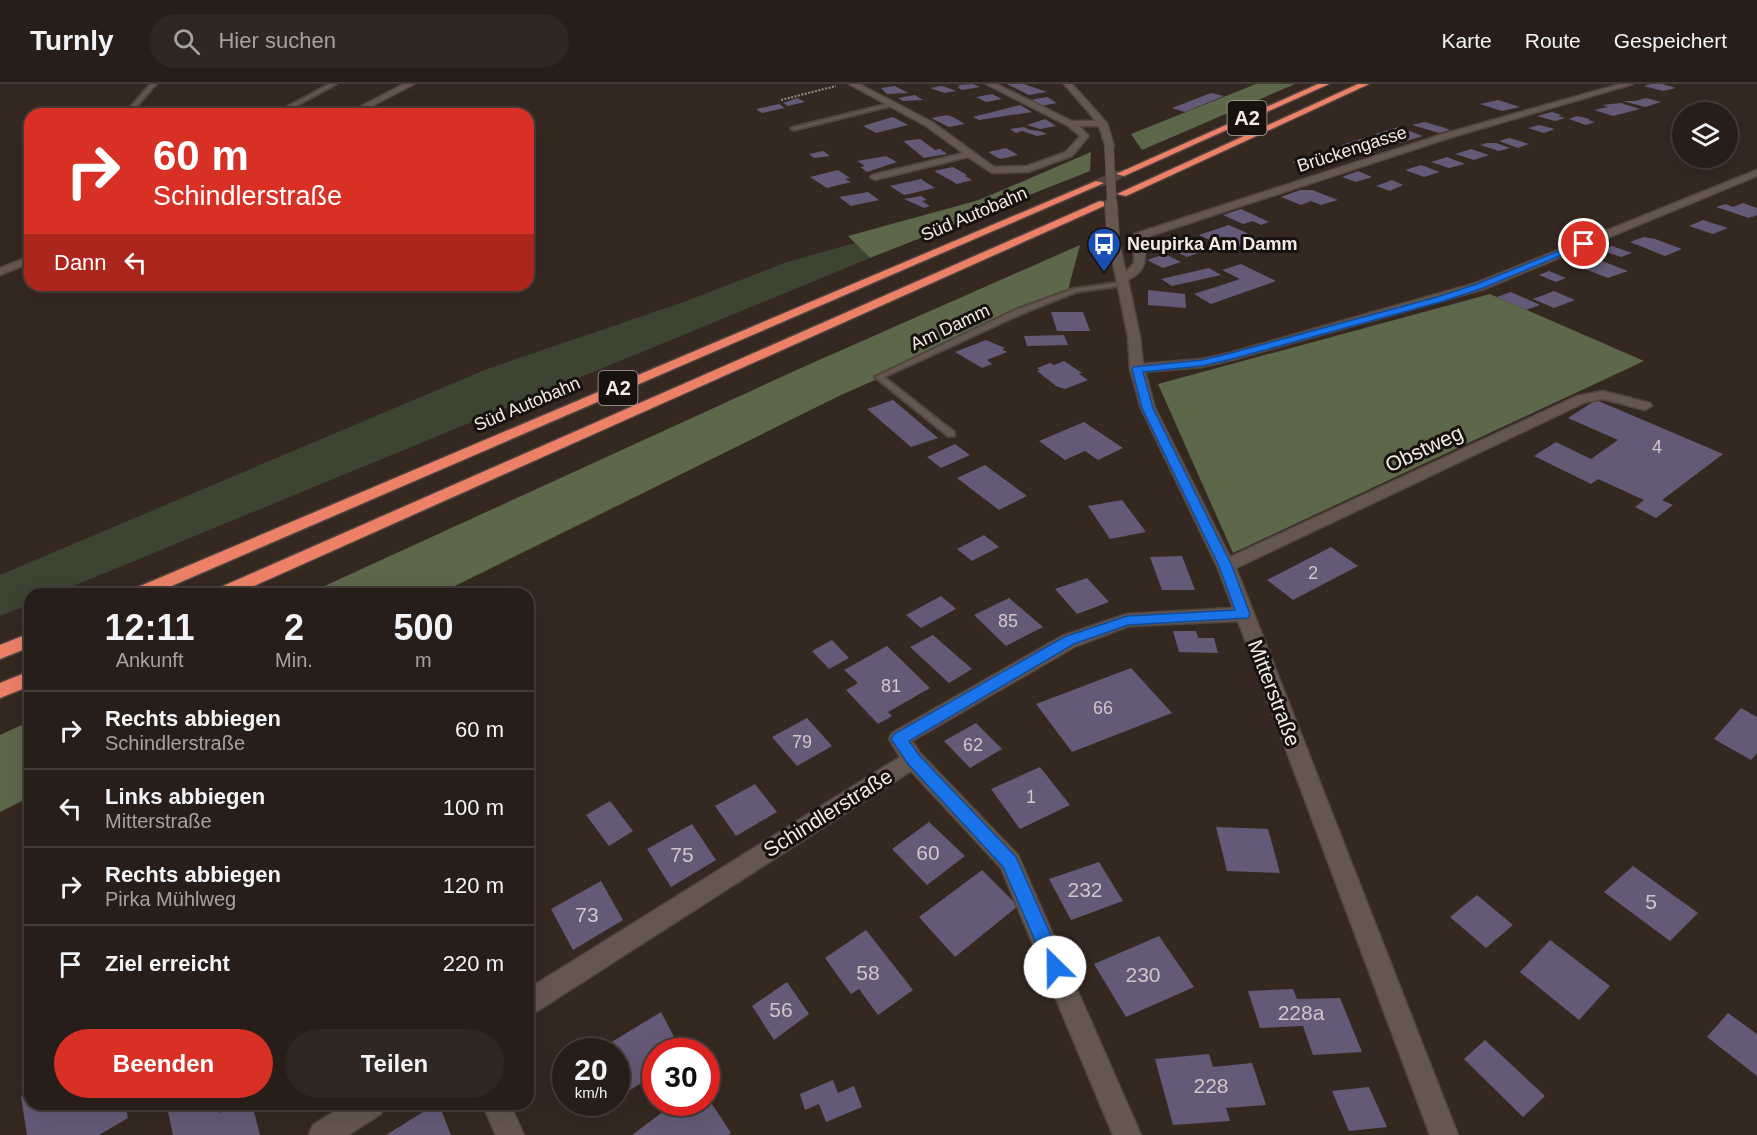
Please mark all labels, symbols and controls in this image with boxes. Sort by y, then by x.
search box [149,14,569,68]
text: Turnly [30,25,113,56]
icon: search [170,25,203,58]
text: Hier suchen [218,28,336,53]
text: Karte [1442,29,1492,52]
text: Route [1525,29,1581,52]
text: Gespeichert [1614,29,1727,52]
road number: A2 [1228,101,1266,135]
map controls [1672,102,1738,168]
button: layers [1672,102,1738,168]
street label: Brückengasse [1295,122,1409,176]
icon: right [54,132,132,210]
text: 60 m [153,132,249,179]
text: Schindlerstraße [153,181,342,211]
street label: Süd Autobahn [918,183,1030,245]
pin [1558,218,1609,269]
bus stop icon: Neupirka Am Damm [1086,226,1122,273]
icon: arrive [1567,227,1600,260]
place label: Neupirka Am Damm [1127,234,1297,254]
icon: left [119,246,152,279]
text: Dann [54,250,107,275]
street label: Am Damm [907,300,993,354]
road number: A2 [598,371,638,405]
street label: Süd Autobahn [471,373,583,435]
street label: Obstweg [1381,421,1466,476]
house number: 4 [1652,437,1662,457]
house number: 2 [1308,563,1318,583]
text: 12:11 [105,607,195,648]
text: 2 [284,607,304,648]
text: 500 [393,607,453,648]
house number: 85 [998,611,1018,631]
street label: Mitterstraße [1244,636,1305,749]
text: Ankunft [116,649,183,671]
text: Min. [275,649,313,671]
text: m [415,649,432,671]
house number: 81 [881,676,901,696]
house number: 66 [1093,698,1113,718]
text: Rechts abbiegen [105,706,281,731]
icon: right [54,714,87,747]
text: 60 m [455,717,504,742]
text: Schindlerstraße [105,732,245,754]
house number: 79 [792,732,812,752]
house number: 62 [963,735,983,755]
street label: Schindlerstraße [759,764,896,861]
text: Links abbiegen [105,784,265,809]
house number: 1 [1026,787,1036,807]
icon: left [54,792,87,825]
text: 100 m [443,795,504,820]
text: Mitterstraße [105,810,212,832]
house number: 60 [916,841,940,864]
house number: 75 [670,843,694,866]
text: Rechts abbiegen [105,862,281,887]
icon: right [54,870,87,903]
text: 120 m [443,873,504,898]
house number: 232 [1067,878,1103,901]
text: Pirka Mühlweg [105,888,236,910]
house number: 5 [1645,890,1657,913]
house number: 73 [575,903,599,926]
position arrow [1023,935,1087,999]
icon: arrive [54,948,87,981]
text: Ziel erreicht [105,951,230,976]
text: 220 m [443,951,504,976]
house number: 58 [856,961,880,984]
house number: 230 [1125,963,1161,986]
house number: 56 [769,998,793,1021]
house number: 228a [1278,1001,1325,1024]
button: Beenden [54,1029,273,1098]
button: Teilen [285,1029,504,1098]
speed limit sign: 30 [642,1038,720,1116]
text: 20 [574,1053,608,1086]
house number: 228 [1193,1074,1229,1097]
text: km/h [575,1084,607,1101]

